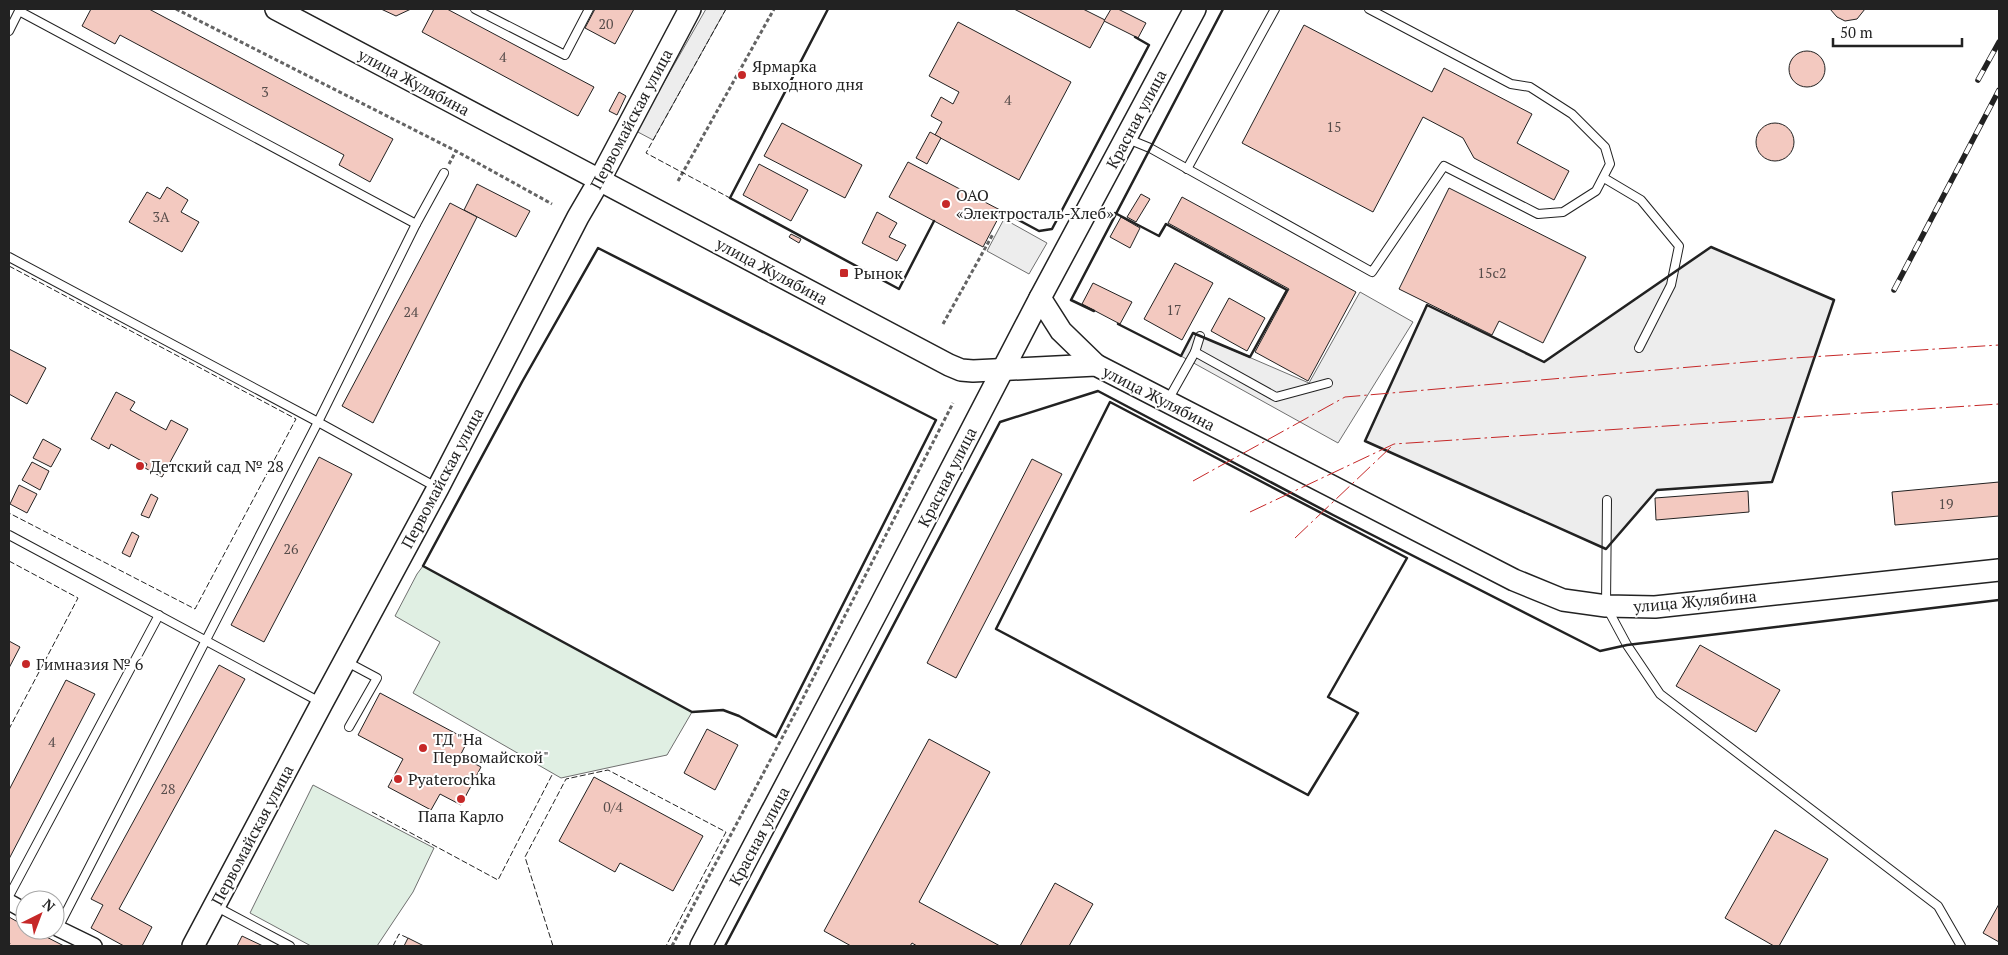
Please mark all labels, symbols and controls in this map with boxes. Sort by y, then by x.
house number: 20 [599,14,613,33]
scale bar [1833,15,1962,47]
text: 50 m [1840,22,1873,42]
street label: улица Жулябина [353,43,474,121]
street label: Первомайская улица [585,45,677,193]
house number: 4 [499,47,507,66]
place label: Ярмарка выходного дня [752,55,864,95]
street label: Красная улица [1101,66,1171,172]
marker: Ярмарка выходного дня [736,69,748,81]
house number: 3 [261,82,269,101]
house number: 4 [1004,90,1012,109]
house number: 15 [1327,117,1341,136]
place label: ОАО «Электросталь-Хлеб» [956,184,1114,224]
marker: ОАО «Электросталь-Хлеб» [940,198,952,210]
house number: 3А [152,207,170,226]
street label: улица Жулябина [711,232,832,310]
place label: Рынок [854,262,903,284]
house number: 15с2 [1478,263,1506,282]
marker: Рынок [838,267,850,279]
house number: 17 [1167,300,1181,319]
house number: 24 [404,302,419,321]
street label: улица Жулябина [1098,360,1219,436]
street label: Первомайская улица [396,404,488,552]
street label: Красная улица [912,423,982,531]
place label: Детский сад № 28 [150,455,284,477]
marker: Детский сад № 28 [134,460,146,472]
house number: 19 [1939,494,1953,513]
house number: 26 [284,539,299,558]
street label: улица Жулябина [1632,585,1757,617]
place label: Гимназия № 6 [36,653,144,675]
marker: Гимназия № 6 [20,658,32,670]
place label: ТД "На Первомайской" [433,728,549,768]
house number: 4 [48,732,56,751]
marker: ТД "На Первомайской" [417,742,429,754]
street label: Первомайская улица [206,761,298,909]
place label: Pyaterochka [408,768,496,790]
marker: Pyaterochka [392,773,404,785]
house number: 28 [161,779,175,798]
street label: Красная улица [724,783,794,889]
marker: Папа Карло [455,793,467,805]
house number: 0/4 [603,797,623,816]
place label: Папа Карло [418,805,504,827]
north arrow [15,890,65,940]
text: N [39,894,60,916]

